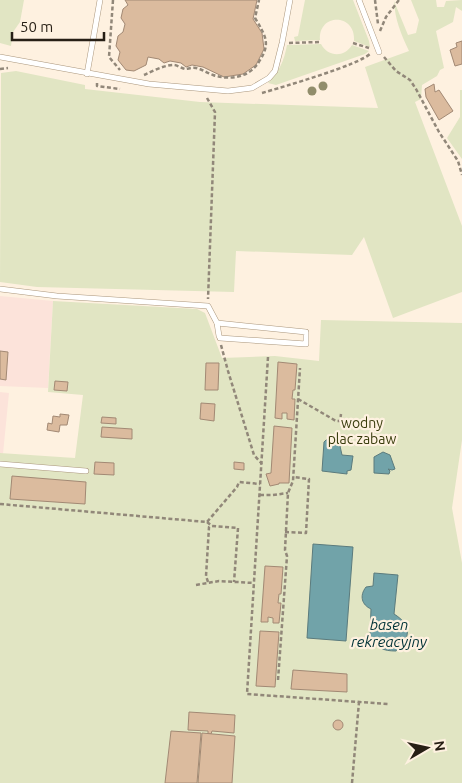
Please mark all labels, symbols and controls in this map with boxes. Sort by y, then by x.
scale bar [12,10,105,42]
text: 50 m [20,18,53,35]
park label: wodny plac zabaw [328,415,396,447]
water label: basen rekreacyjny [351,616,428,650]
north arrow [402,723,452,773]
text: N [431,740,449,752]

